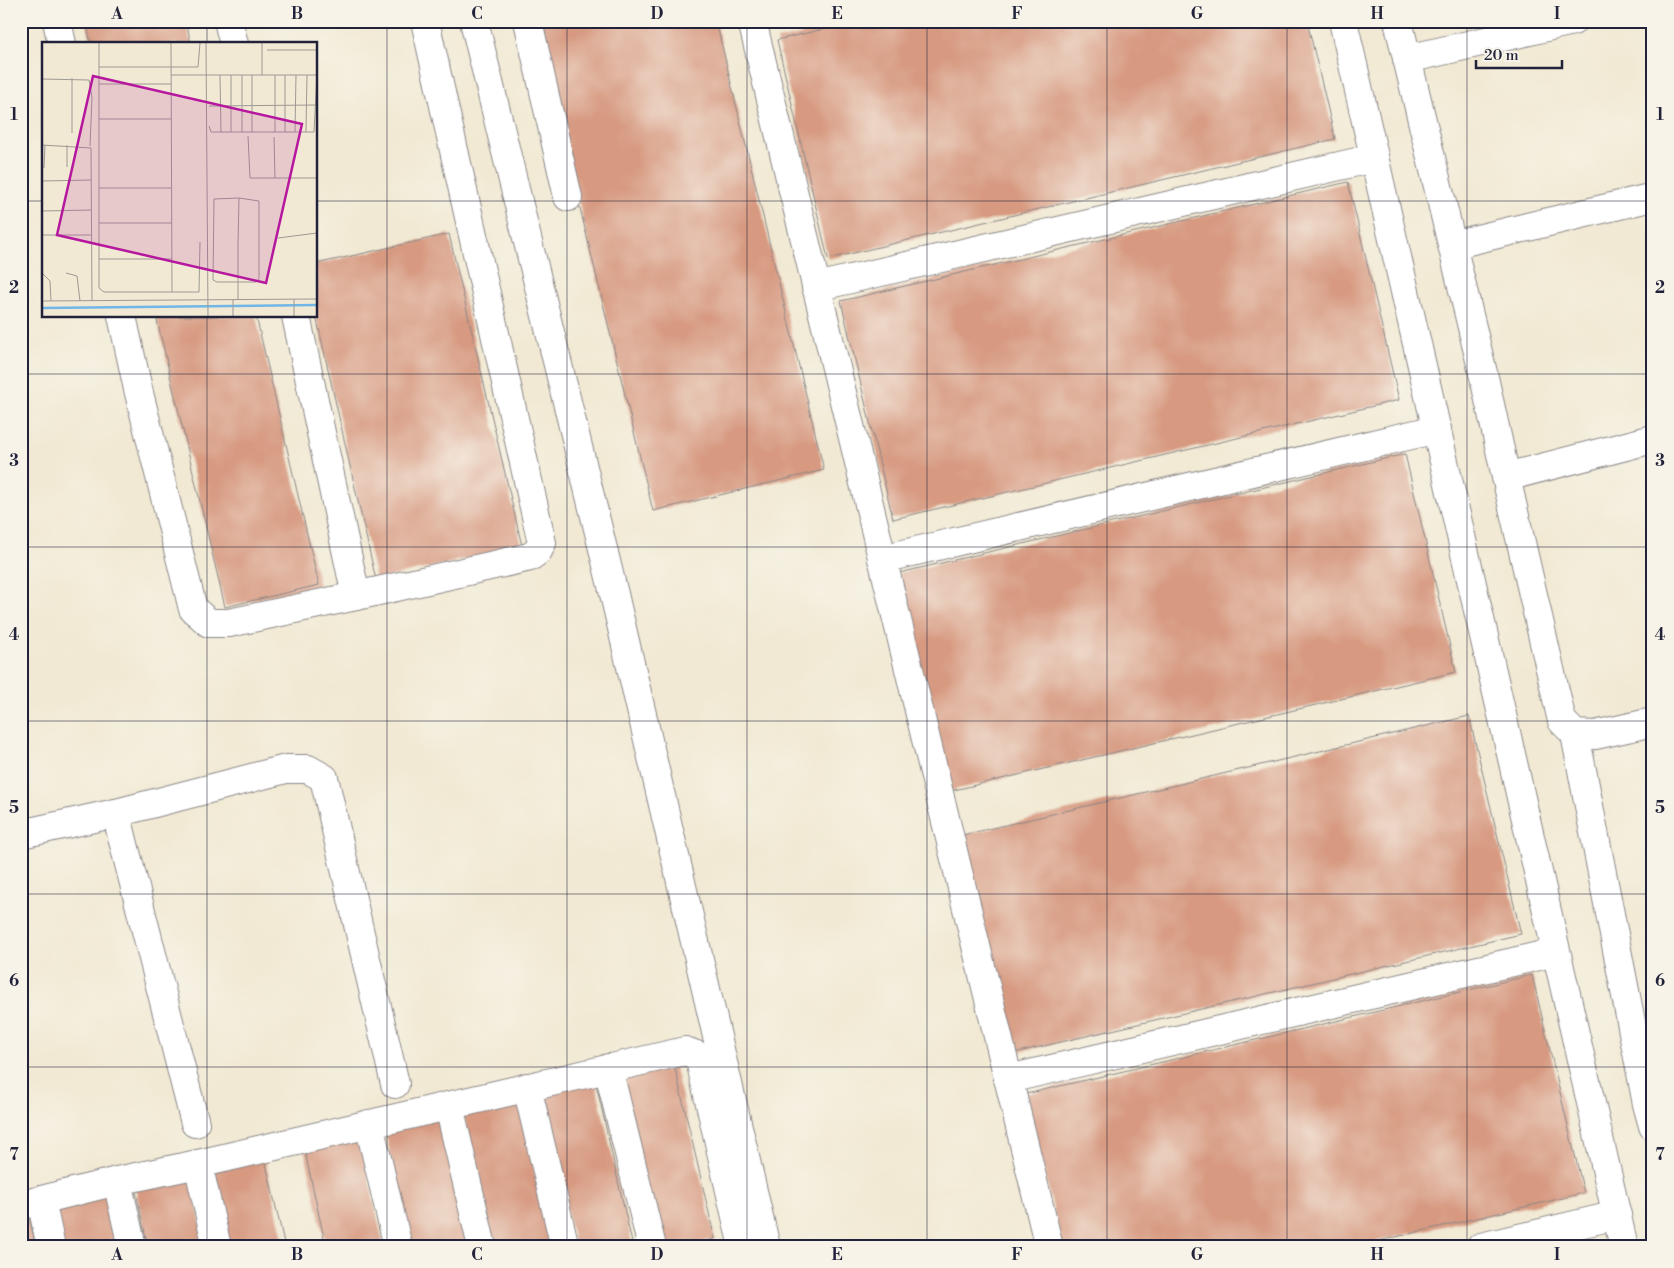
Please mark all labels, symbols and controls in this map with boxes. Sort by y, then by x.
text: A [110,4,123,24]
text: B [291,4,303,24]
text: C [471,4,483,24]
text: D [651,4,664,24]
text: E [831,4,843,24]
text: F [1011,4,1023,24]
text: G [1191,4,1204,24]
text: H [1370,4,1384,24]
text: I [1554,4,1560,24]
scale bar [1476,38,1563,70]
inset map [42,42,318,318]
text: 20 m [1484,46,1519,65]
text: 1 [10,105,18,125]
text: 1 [1656,105,1664,125]
text: 2 [9,278,19,298]
text: 2 [1655,278,1665,298]
text: 3 [9,451,19,471]
text: 3 [1655,451,1665,471]
text: 4 [9,625,20,645]
text: 4 [1655,625,1666,645]
text: 5 [9,798,19,818]
text: 5 [1655,798,1665,818]
text: 6 [9,971,19,991]
text: 6 [1655,971,1665,991]
text: 7 [9,1145,19,1165]
text: 7 [1655,1145,1665,1165]
text: A [110,1245,123,1265]
text: B [291,1245,303,1265]
text: C [471,1245,483,1265]
text: D [651,1245,664,1265]
text: E [831,1245,843,1265]
text: F [1011,1245,1023,1265]
text: G [1191,1245,1204,1265]
text: H [1370,1245,1384,1265]
text: I [1554,1245,1560,1265]

